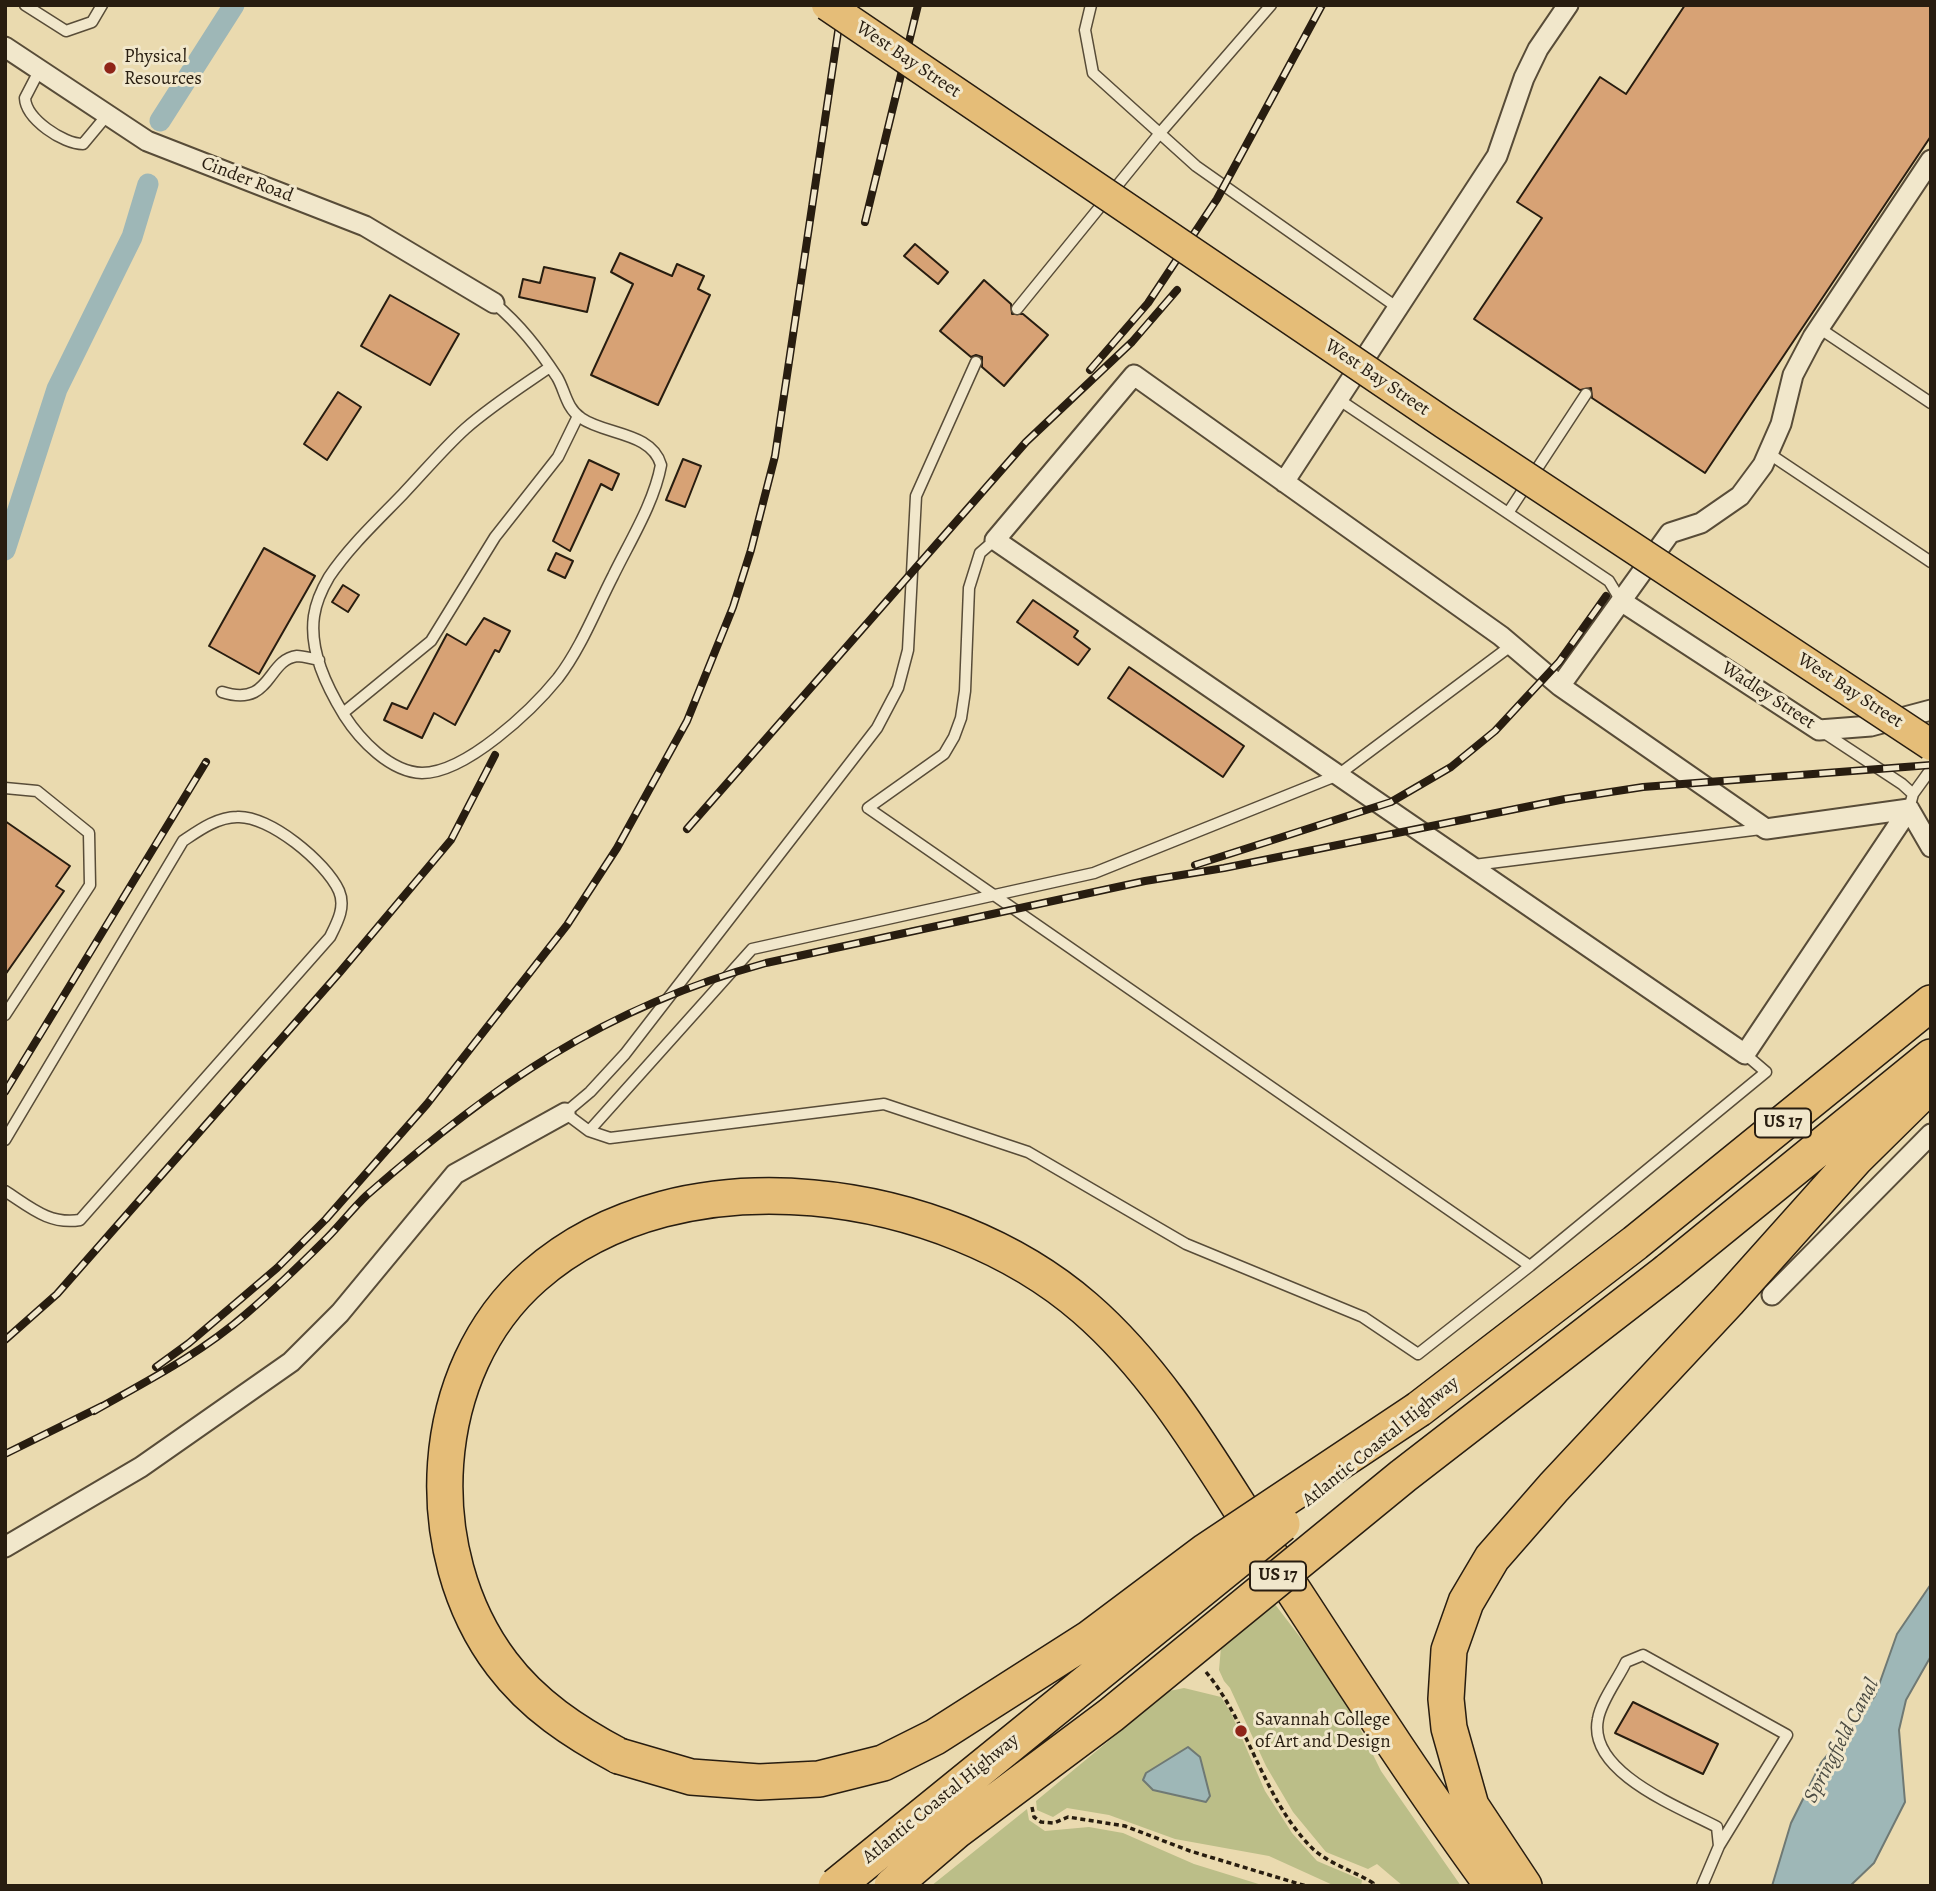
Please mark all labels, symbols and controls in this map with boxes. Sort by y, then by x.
street label: West Bay Street [851,17,965,103]
place label: Physical Resources [124,46,202,90]
marker: Physical Resources [102,60,118,76]
street label: Cinder Road [198,152,296,208]
street label: West Bay Street [1320,335,1434,421]
street label: West Bay Street [1793,648,1907,734]
street label: Wadley Street [1717,657,1819,735]
road number: US 17 [1755,1108,1811,1138]
street label: Atlantic Coastal Highway [1298,1372,1464,1512]
road number: US 17 [1250,1562,1306,1590]
water label: Springfield Canal [1799,1675,1885,1807]
place label: Savannah College of Art and Design [1255,1709,1391,1753]
marker: Savannah College of Art and Design [1233,1723,1249,1739]
street label: Atlantic Coastal Highway [858,1729,1024,1869]

